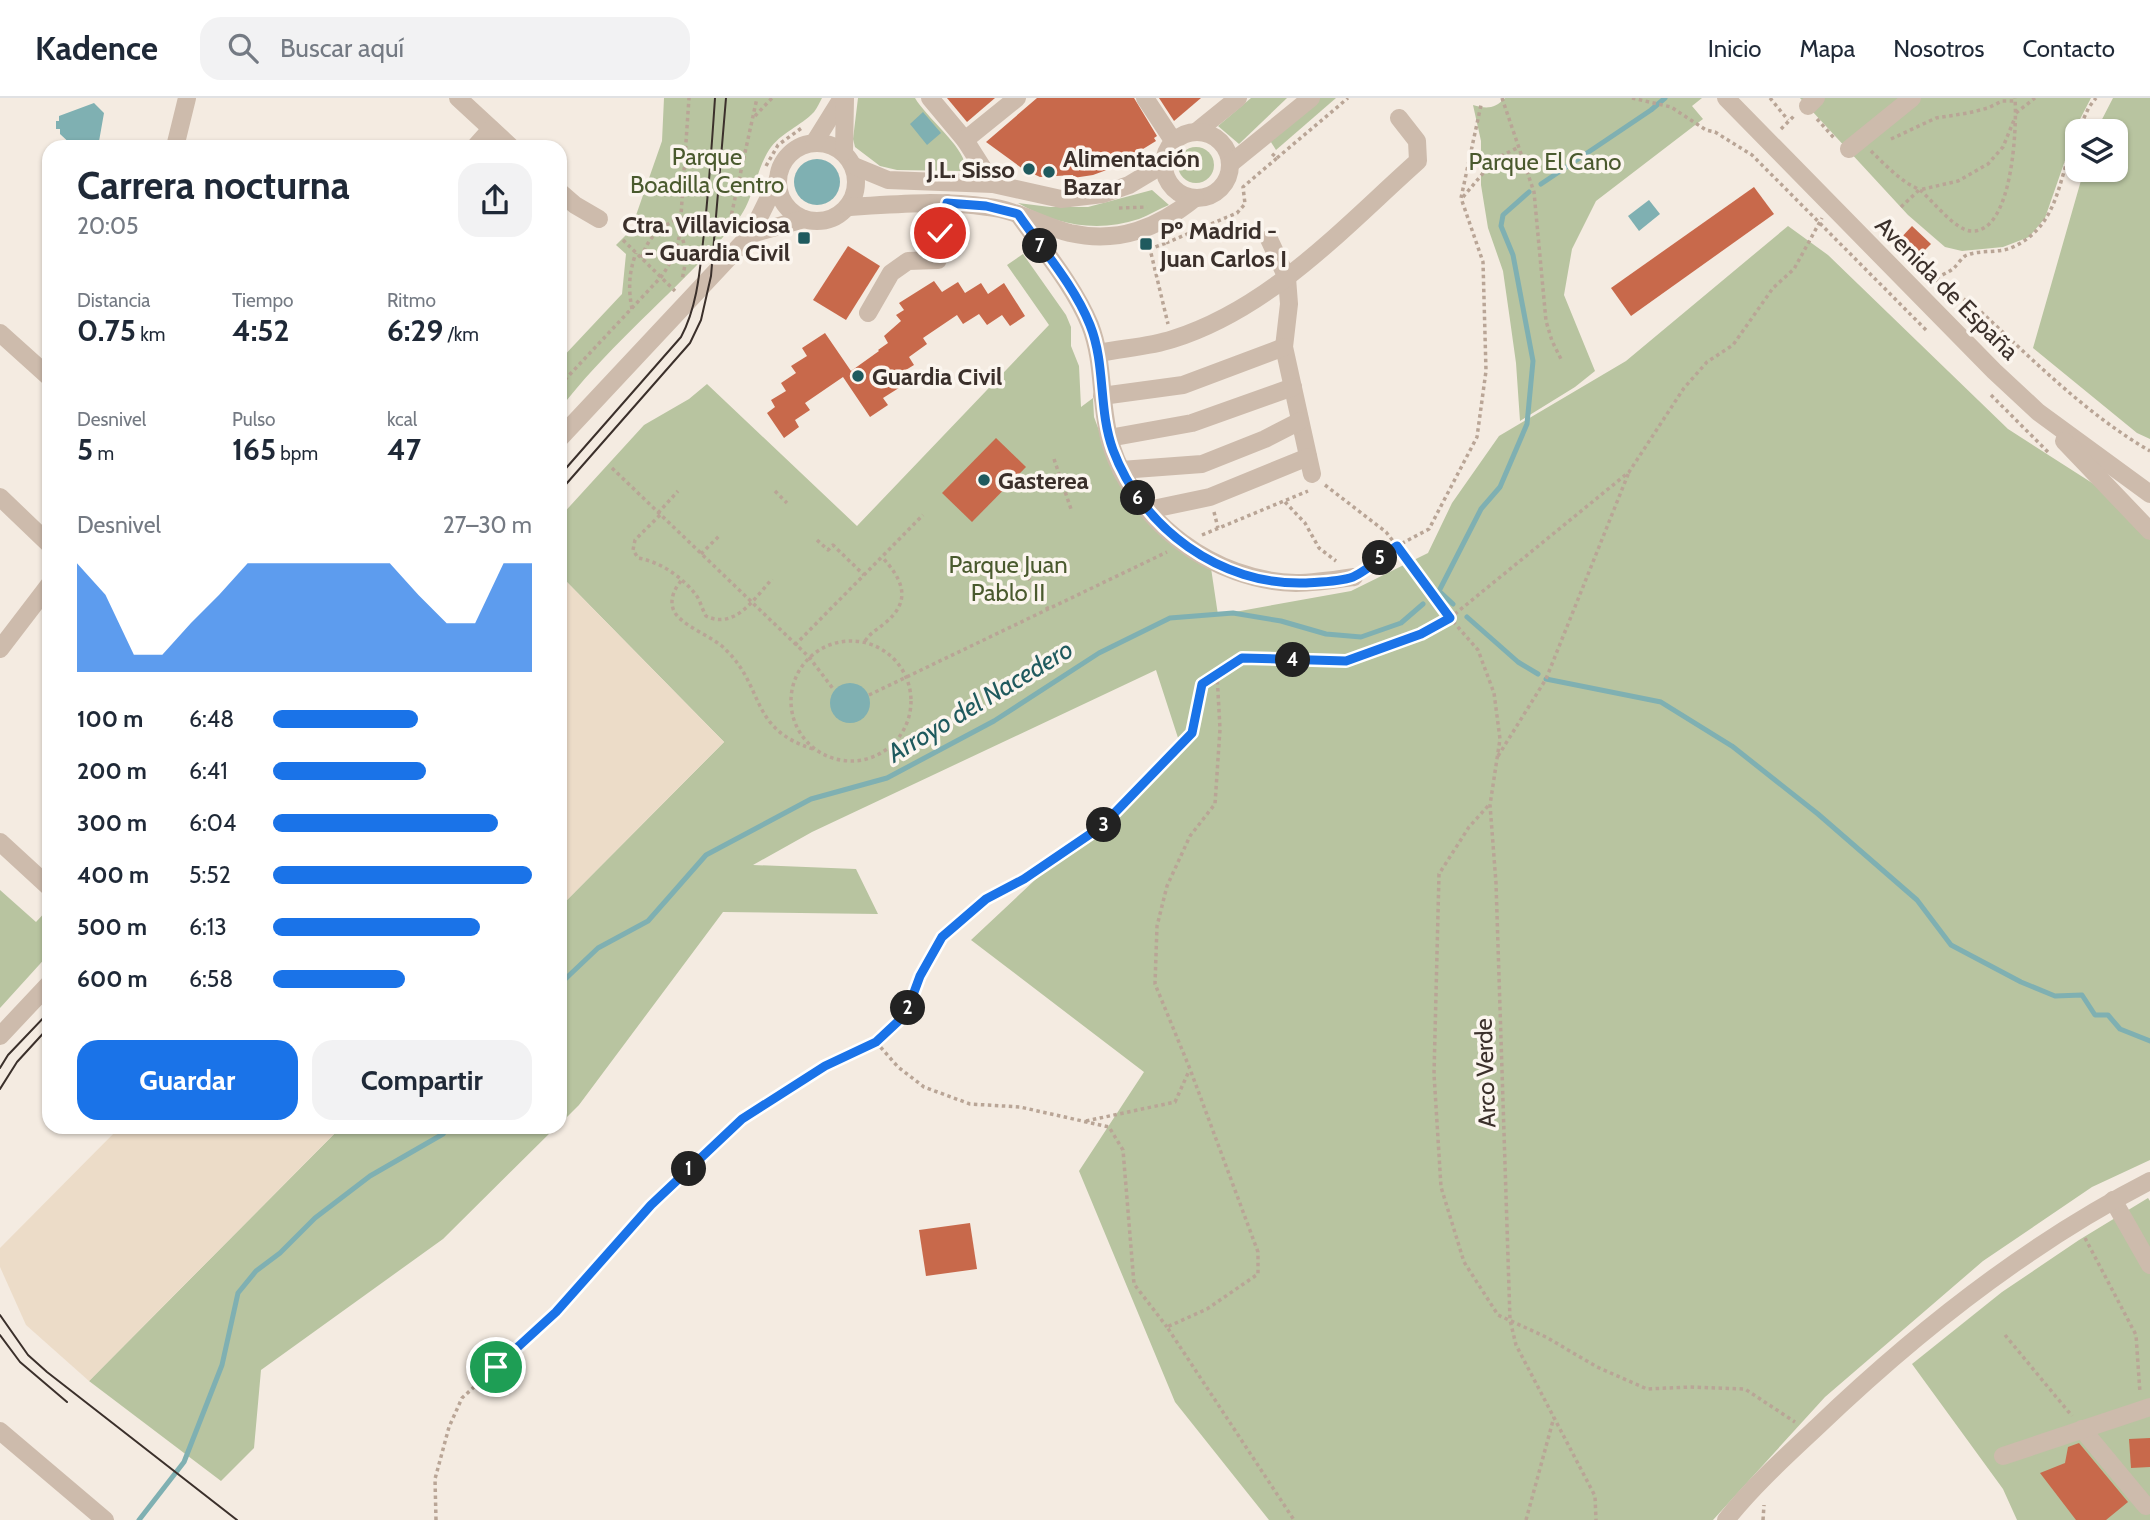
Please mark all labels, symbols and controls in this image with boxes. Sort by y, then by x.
search box [200,17,690,80]
text: Kadence [35,28,158,68]
icon: search [224,29,262,67]
text: Buscar aquí [280,32,404,64]
text: Inicio [1708,34,1761,63]
text: Mapa [1799,34,1855,63]
text: Nosotros [1893,34,1984,63]
text: Contacto [2022,34,2115,63]
map controls [2065,119,2128,182]
button: layers [2065,119,2128,182]
park label: Parque Boadilla Centro [630,142,784,199]
place label: Alimentación Bazar [1063,144,1200,201]
park label: Parque El Cano [1468,147,1622,176]
place label: J.L. Sisso [926,155,1015,184]
marker: J.L. Sisso [1021,161,1037,177]
text: Carrera nocturna [77,162,350,209]
button: share [458,163,532,237]
marker: Alimentación Bazar [1041,164,1057,180]
pin [910,203,970,263]
place label: Ctra. Villaviciosa - Guardia Civil [622,210,790,267]
street label: Avenida de España [1869,210,2025,366]
text: 20:05 [77,212,138,240]
icon: check [921,214,959,252]
place label: Pº Madrid - Juan Carlos I [1159,216,1287,273]
pin: 7 [1023,228,1058,264]
marker: Ctra. Villaviciosa - Guardia Civil [796,230,812,246]
text: 7 [1035,234,1044,257]
marker: Pº Madrid - Juan Carlos I [1138,236,1154,252]
text: Distancia [77,289,151,312]
text: Tiempo [232,289,293,312]
text: Ritmo [387,289,436,312]
text: 0.75 [77,312,136,349]
text: 4:52 [232,312,289,349]
text: 6:29 [387,312,443,349]
text: km [136,323,165,346]
text: /km [443,323,479,346]
place label: Guardia Civil [872,362,1002,391]
marker: Guardia Civil [850,368,866,384]
text: Desnivel [77,408,146,431]
text: Pulso [232,408,276,431]
text: kcal [387,408,417,431]
text: 5 [77,431,93,468]
text: 165 [232,431,276,468]
text: 47 [387,431,421,468]
text: m [93,442,114,465]
text: bpm [276,442,318,465]
place label: Gasterea [998,466,1089,495]
marker: Gasterea [976,472,992,488]
pin: 6 [1120,480,1156,516]
text: 6 [1132,486,1143,509]
text: Desnivel [77,511,161,539]
text: 27–30 m [443,511,532,539]
pin: 5 [1362,540,1398,575]
text: 5 [1374,546,1385,569]
park label: Parque Juan Pablo II [948,550,1068,607]
water label: Arroyo del Nacedero [881,633,1079,769]
pin: 4 [1276,642,1310,678]
text: 4 [1287,648,1298,671]
text: 100 m [77,705,143,733]
text: 6:48 [189,705,234,733]
text: 200 m [77,757,147,785]
text: 6:41 [189,757,228,785]
pin: 3 [1086,808,1122,842]
text: 300 m [77,809,147,837]
text: 6:04 [189,809,236,837]
text: 3 [1098,813,1109,836]
text: 400 m [77,861,149,889]
text: 5:52 [189,861,231,889]
text: 500 m [77,913,147,941]
text: 6:13 [189,913,227,941]
text: 600 m [77,965,148,993]
text: 6:58 [189,965,233,993]
pin: 2 [890,990,926,1026]
text: 2 [902,996,913,1019]
street label: Arco Verde [1469,1018,1501,1128]
button: Guardar [77,1040,298,1120]
button: Compartir [312,1040,532,1120]
pin: 1 [672,1152,706,1186]
text: 1 [685,1157,692,1180]
pin [466,1337,526,1397]
icon: arrive [477,1348,515,1386]

